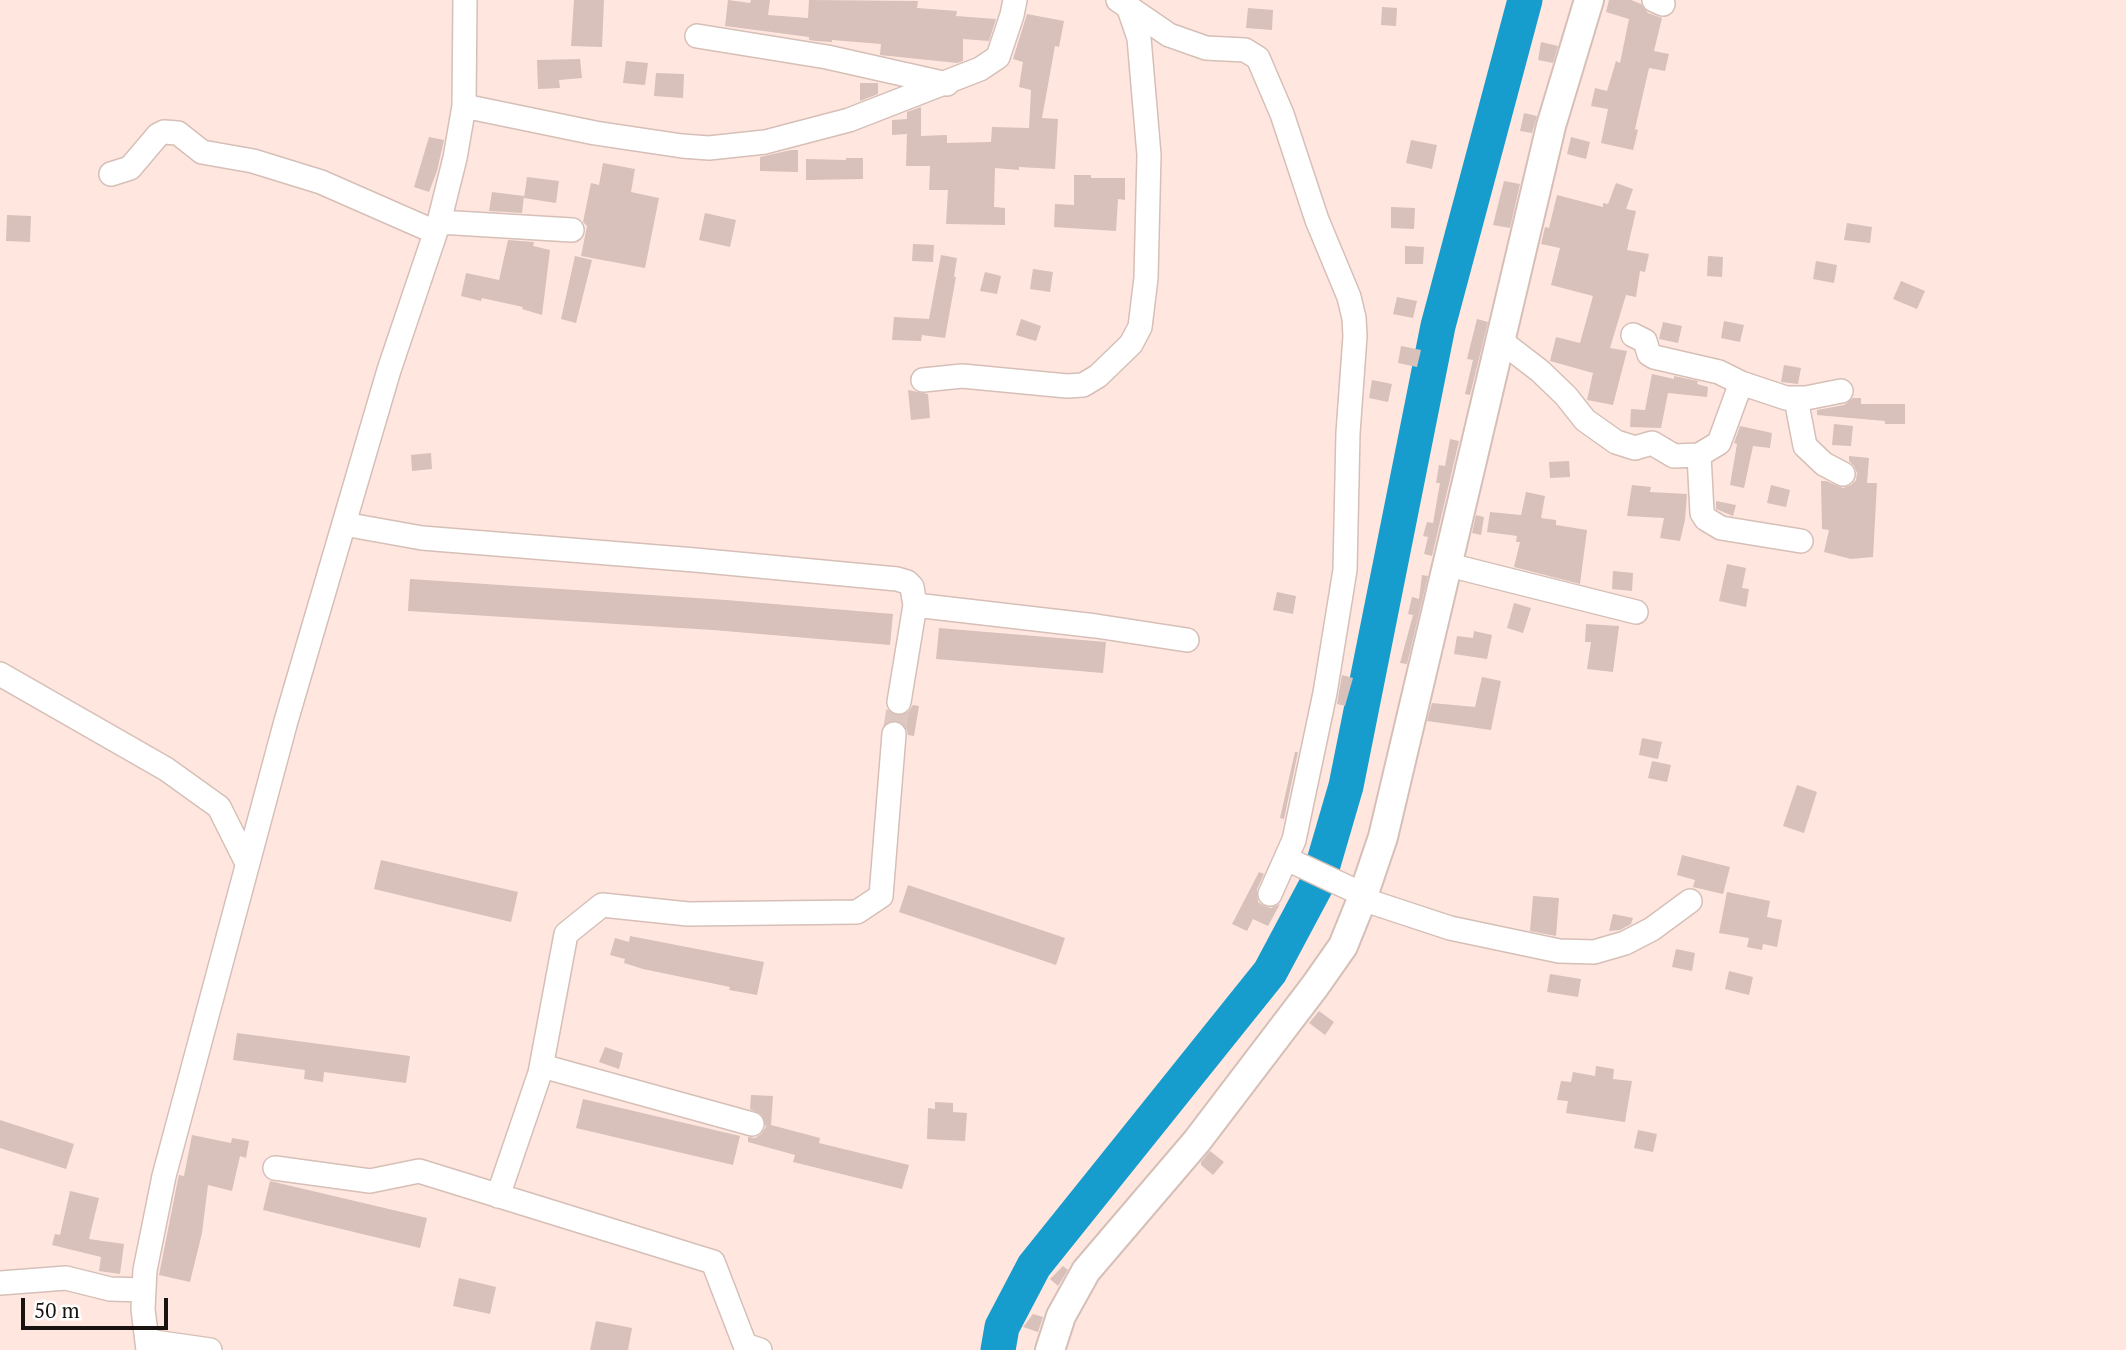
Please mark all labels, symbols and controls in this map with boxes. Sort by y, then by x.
scale bar [24,1284,172,1328]
text: 50 m [34,1296,80,1324]

